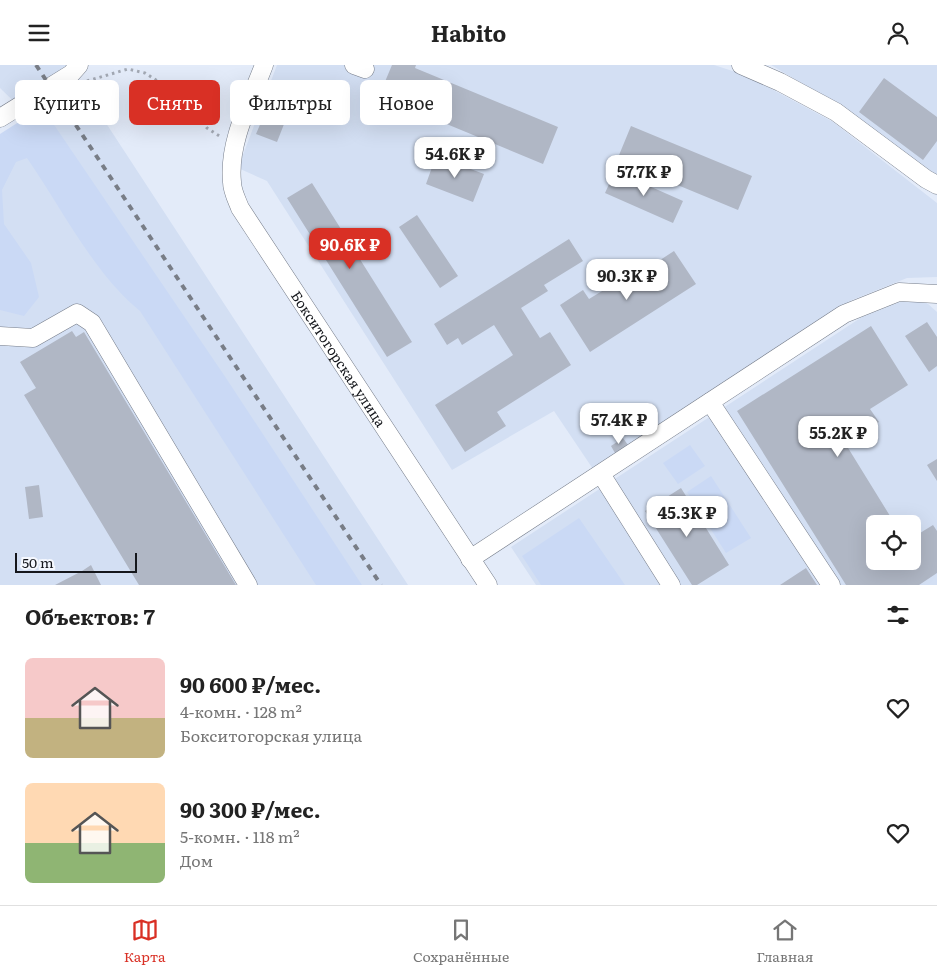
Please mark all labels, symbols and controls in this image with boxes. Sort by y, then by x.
text: Habito [431,16,506,49]
icon: menu [25,19,53,47]
icon: person [884,19,912,47]
chip: Купить [15,80,119,125]
chip: Снять [129,80,220,125]
chip: Фильтры [230,80,350,125]
chip: Новое [360,80,452,125]
pin: 54.6K ₽ [409,137,501,179]
text: 54.6K ₽ [425,141,485,165]
pin: 57.7K ₽ [598,155,690,197]
text: 57.7K ₽ [617,159,671,183]
pin: 90.6K ₽ [304,227,396,270]
text: 90.6K ₽ [320,232,380,256]
pin: 90.3K ₽ [581,259,673,301]
text: 90.3K ₽ [597,263,657,287]
street label: Бокситогорская улица [287,286,391,431]
pin: 57.4K ₽ [573,403,665,445]
text: 57.4K ₽ [591,407,647,431]
pin: 55.2K ₽ [792,415,884,458]
text: 55.2K ₽ [809,420,867,444]
pin: 45.3K ₽ [641,495,733,538]
text: 45.3K ₽ [658,500,716,524]
map controls [866,515,921,570]
button: locate [866,515,921,570]
scale bar [15,550,138,573]
text: 50 m [22,552,54,572]
text: Объектов: 7 [25,600,155,631]
icon: filters [884,601,912,629]
text: 90 600 ₽/мес. [180,668,321,699]
icon: home [65,678,125,738]
icon: heart [884,694,912,722]
text: 4-комн. · 128 m² [180,699,302,723]
text: Бокситогорская улица [180,723,362,747]
text: 90 300 ₽/мес. [180,793,321,824]
icon: home [65,803,125,863]
icon: heart [884,819,912,847]
text: 5-комн. · 118 m² [180,824,300,848]
text: Дом [180,848,213,872]
tab: Карта [124,916,166,966]
tab: Сохранённые [413,916,509,966]
tab: Главная [757,916,813,966]

